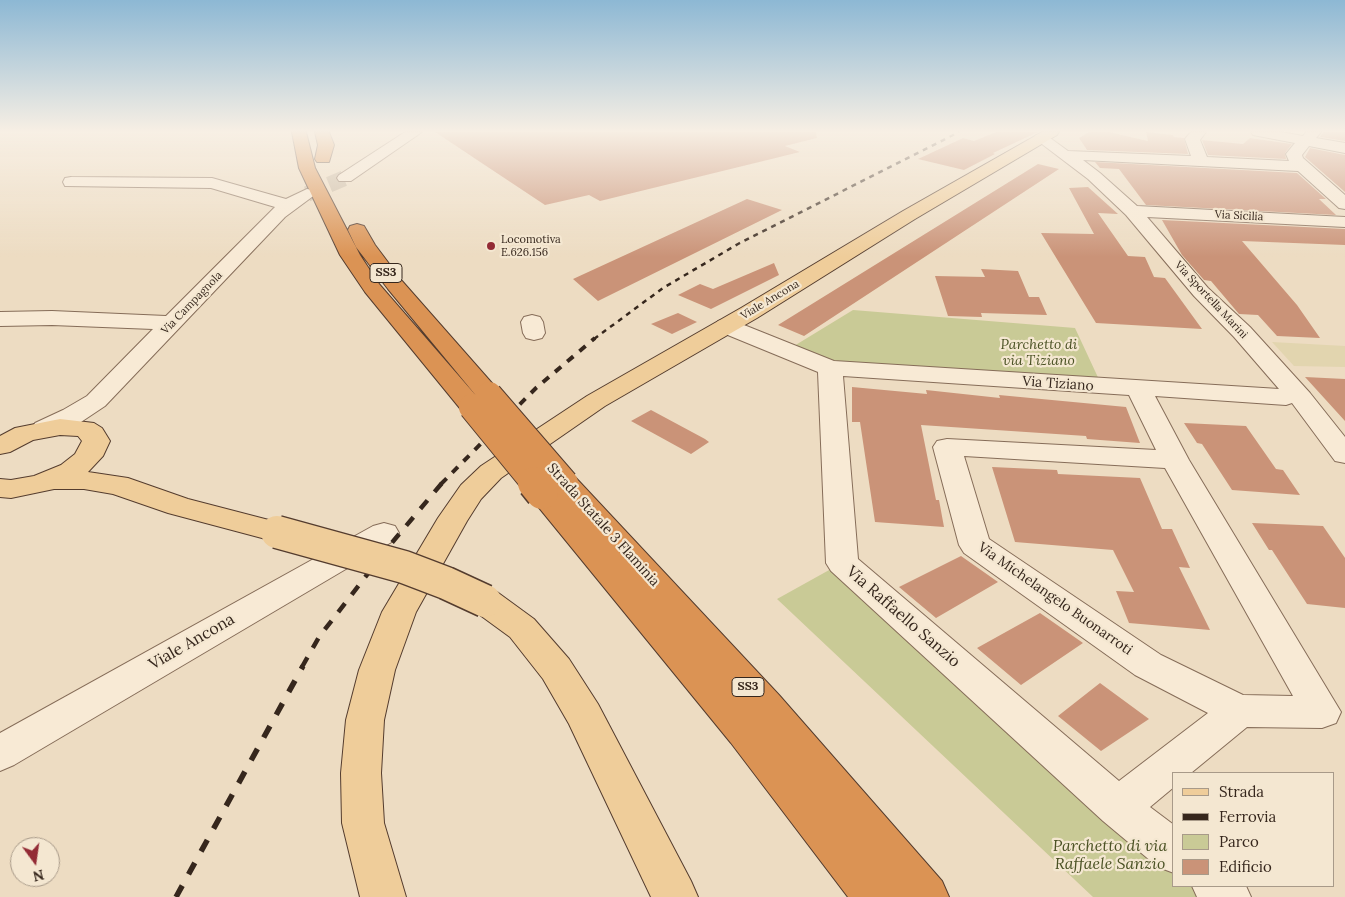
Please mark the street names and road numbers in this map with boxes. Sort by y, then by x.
street label: Via Sicilia [1214,208,1264,224]
street label: Via Sportella Marini [1172,259,1250,341]
road number: SS3 [370,264,402,282]
street label: Via Campagnola [159,269,225,337]
street label: Viale Ancona [738,277,802,323]
street label: Via Tiziano [1022,373,1094,395]
street label: Strada Statale 3 Flaminia [543,460,663,590]
street label: Via Michelangelo Buonarroti [974,539,1136,659]
street label: Via Raffaello Sanzio [842,562,964,672]
street label: Viale Ancona [146,610,238,674]
road number: SS3 [732,678,764,696]

